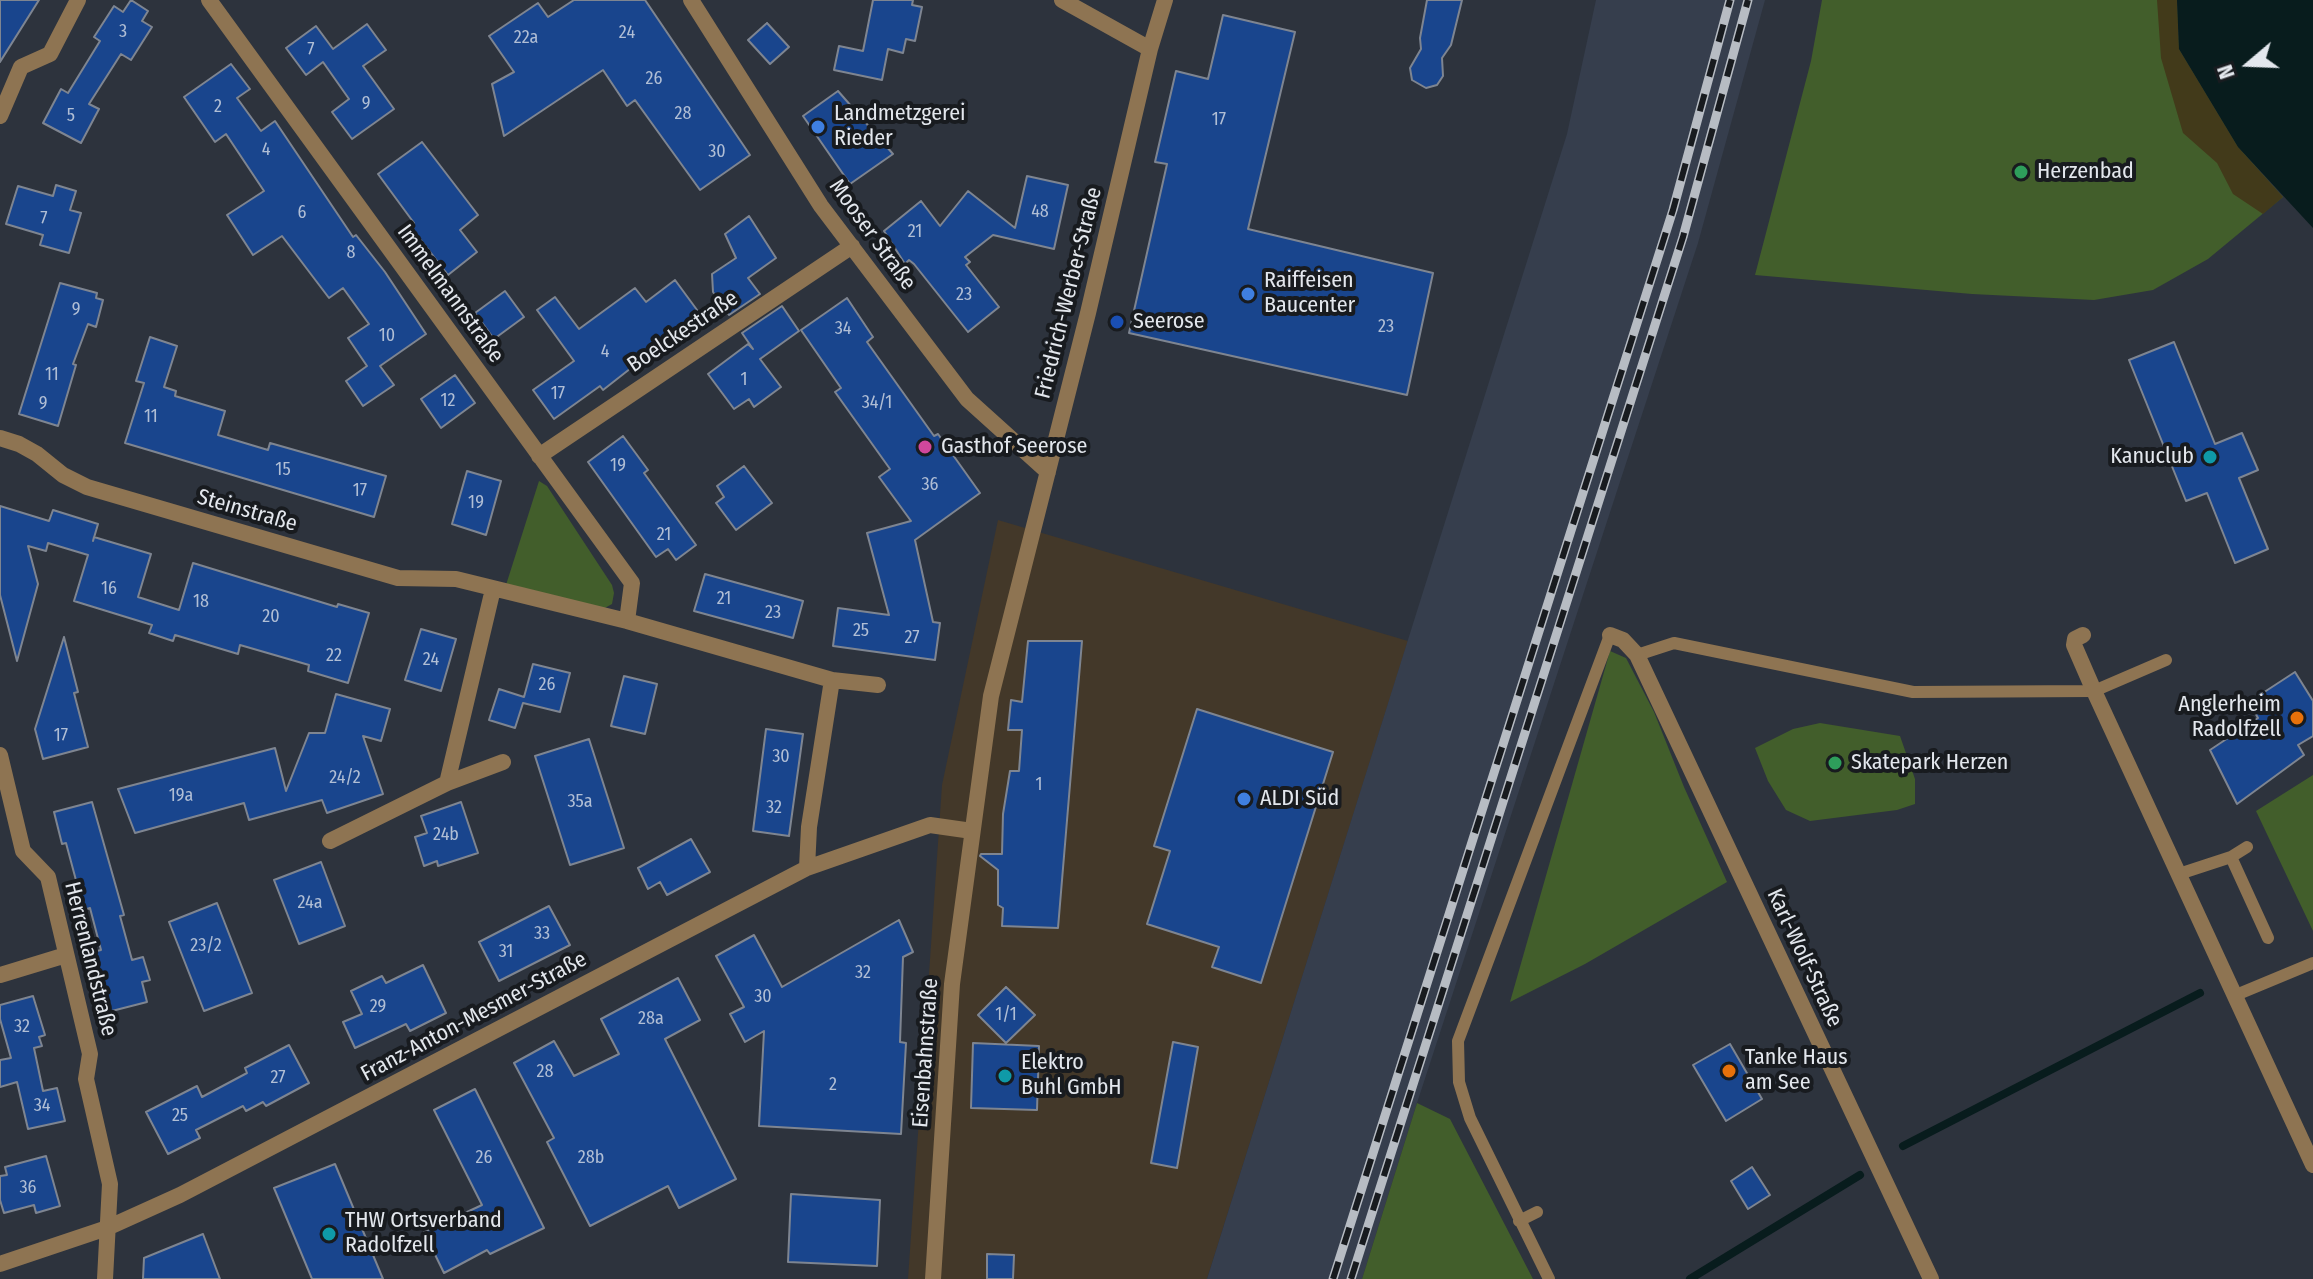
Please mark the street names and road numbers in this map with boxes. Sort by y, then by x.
street label: Mooser Straße [823,174,921,296]
street label: Friedrich-Werber-Straße [1030,184,1108,402]
street label: Immelmannstraße [391,220,509,368]
street label: Boelckestraße [623,285,743,379]
street label: Steinstraße [194,484,300,538]
street label: Herrenlandstraße [58,879,122,1039]
street label: Karl-Wolf-Straße [1760,885,1848,1031]
street label: Franz-Anton-Mesmer-Straße [357,946,591,1088]
street label: Eisenbahnstraße [908,977,944,1129]

